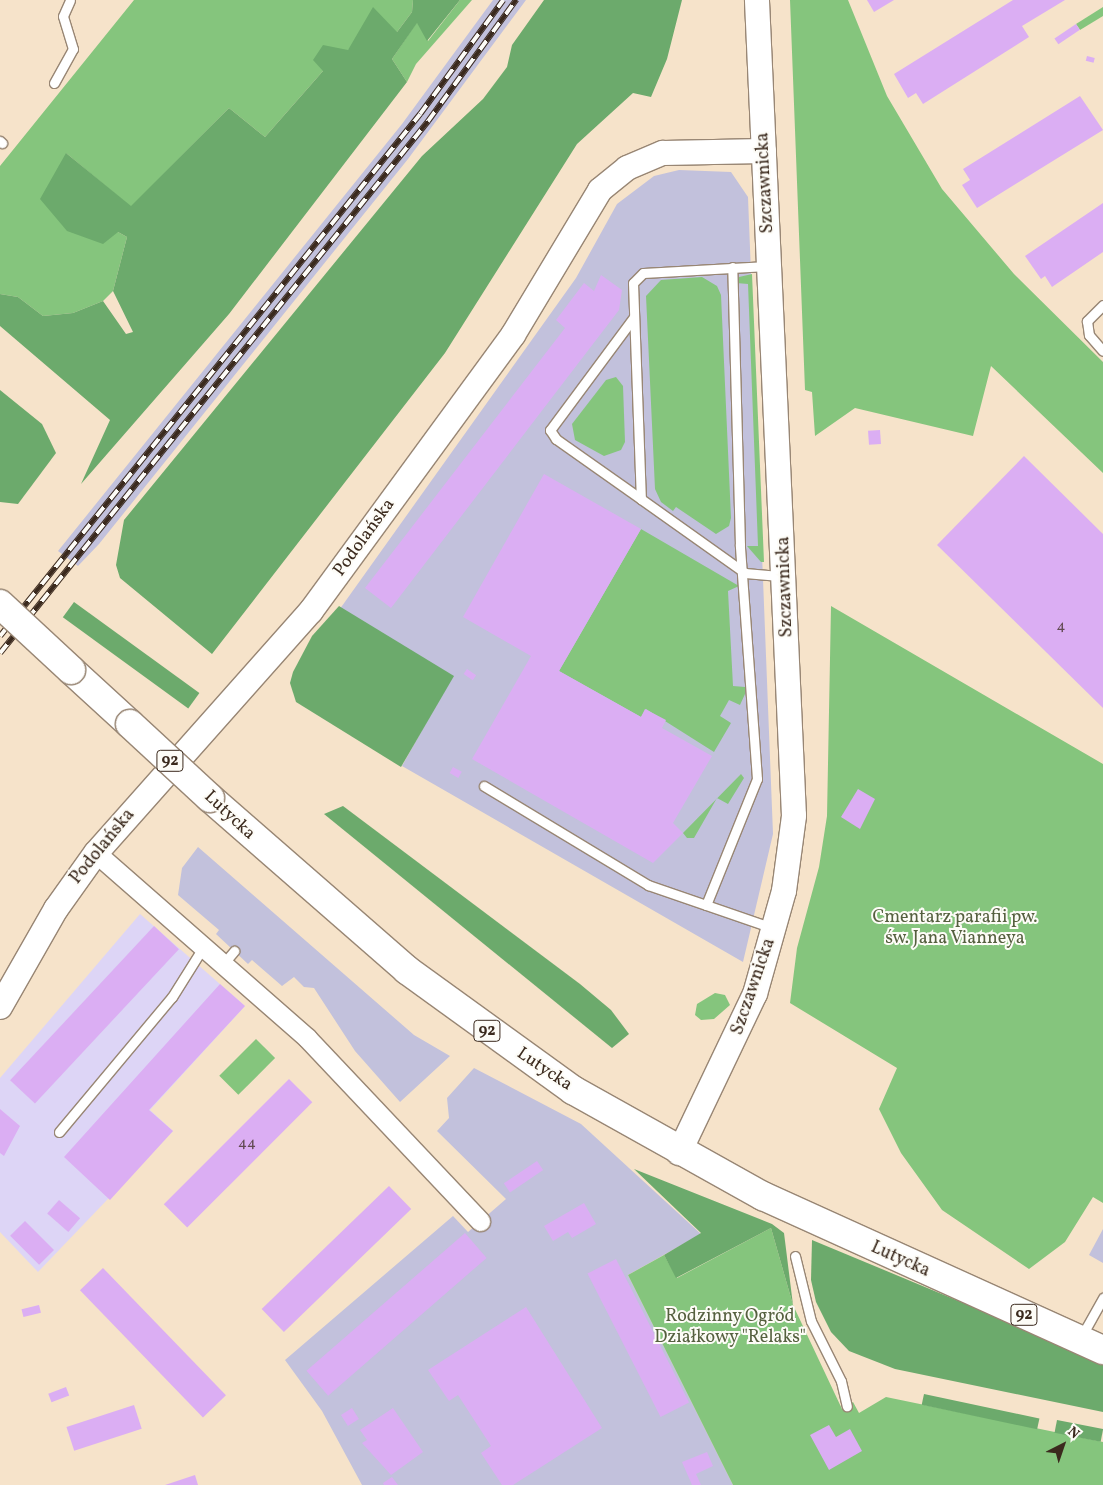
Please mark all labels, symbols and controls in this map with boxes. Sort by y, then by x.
street label: Szczawnicka [753,132,779,234]
street label: Podolańska [330,495,400,581]
street label: Szczawnicka [773,536,799,638]
house number: 4 [1057,618,1065,636]
road number: 92 [156,748,184,774]
street label: Lutycka [199,787,259,845]
street label: Podolańska [66,805,140,889]
park label: Cmentarz parafii pw. św. Jana Vianneya [872,908,1038,951]
street label: Szczawnicka [727,936,781,1038]
road number: 92 [473,1018,501,1044]
street label: Lutycka [512,1044,576,1096]
house number: 44 [238,1135,256,1153]
street label: Lutycka [867,1237,933,1283]
road number: 92 [1010,1302,1038,1328]
park label: Rodzinny Ogród Działkowy "Relaks" [654,1307,806,1350]
north arrow [1038,1420,1088,1470]
text: N [1063,1423,1083,1444]

